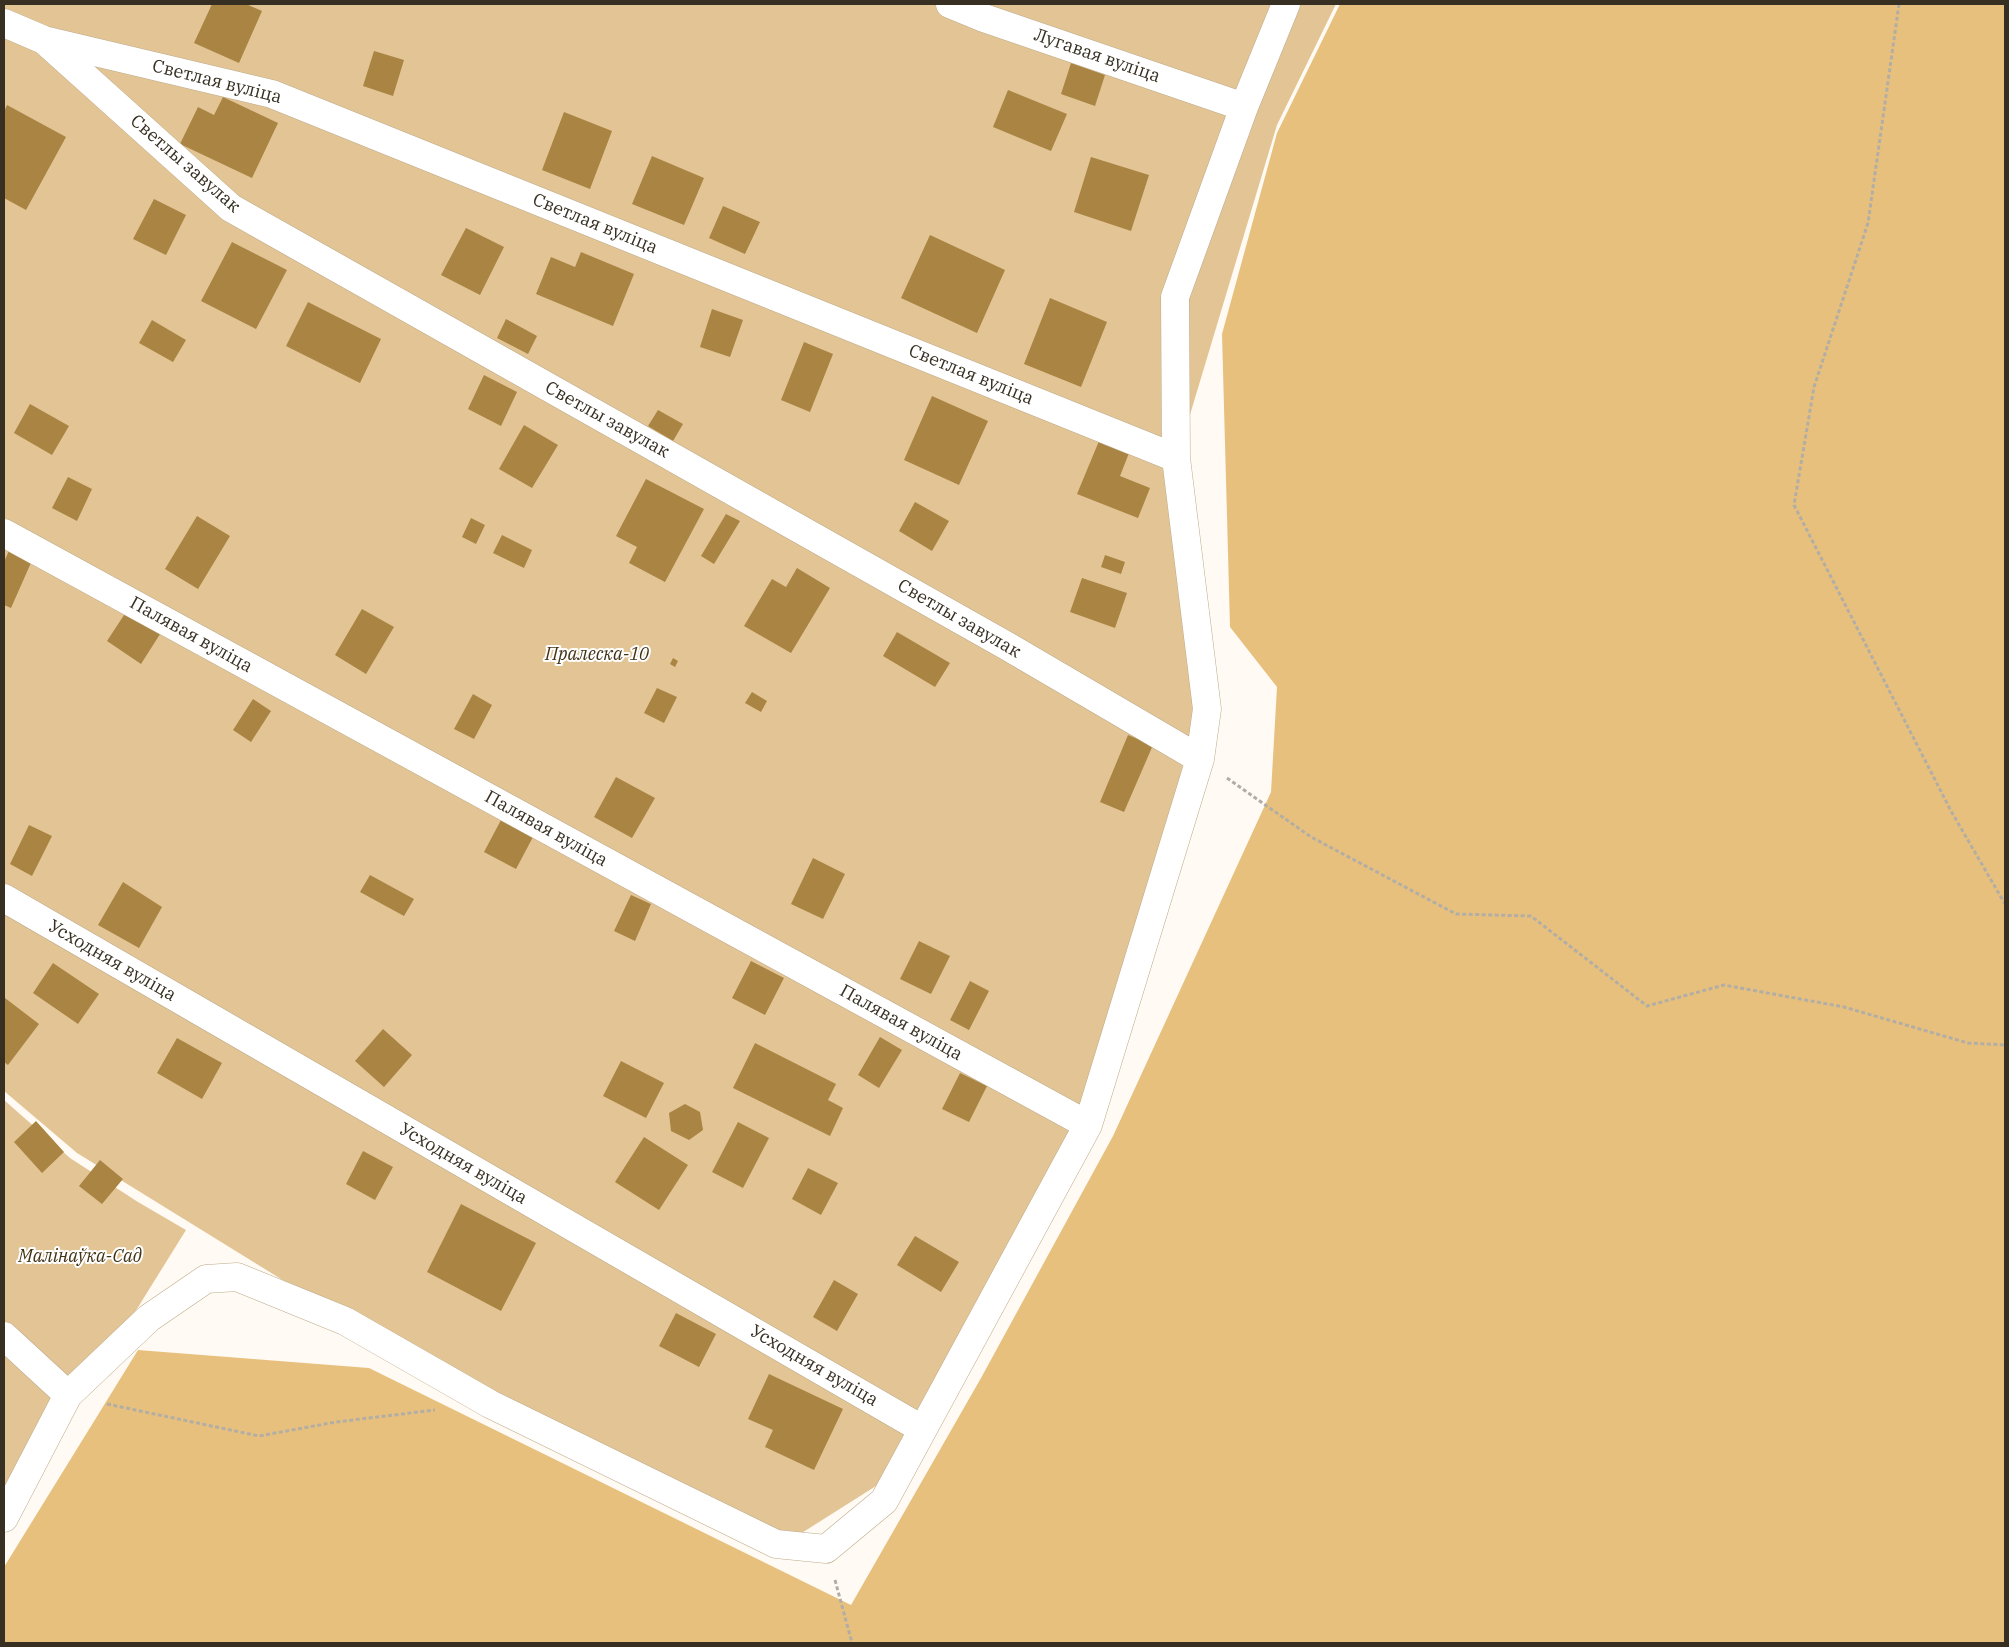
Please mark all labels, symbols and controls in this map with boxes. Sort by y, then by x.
street label: Лугавая вуліца [1031,24,1163,88]
street label: Светлая вуліца [150,55,284,109]
street label: Светлы завулак [126,110,244,218]
street label: Светлая вуліца [529,189,661,259]
street label: Светлая вуліца [905,340,1037,410]
street label: Светлы завулак [541,377,673,463]
street label: Светлы завулак [894,575,1024,663]
street label: Палявая вуліца [126,592,256,678]
park label: Пралеска-10 [545,644,649,666]
street label: Палявая вуліца [481,786,611,872]
street label: Усходняя вуліца [44,916,180,1006]
street label: Палявая вуліца [836,980,966,1066]
street label: Усходняя вуліца [395,1119,531,1209]
park label: Малінаўка-Сад [18,1246,142,1268]
street label: Усходняя вуліца [746,1321,882,1411]

